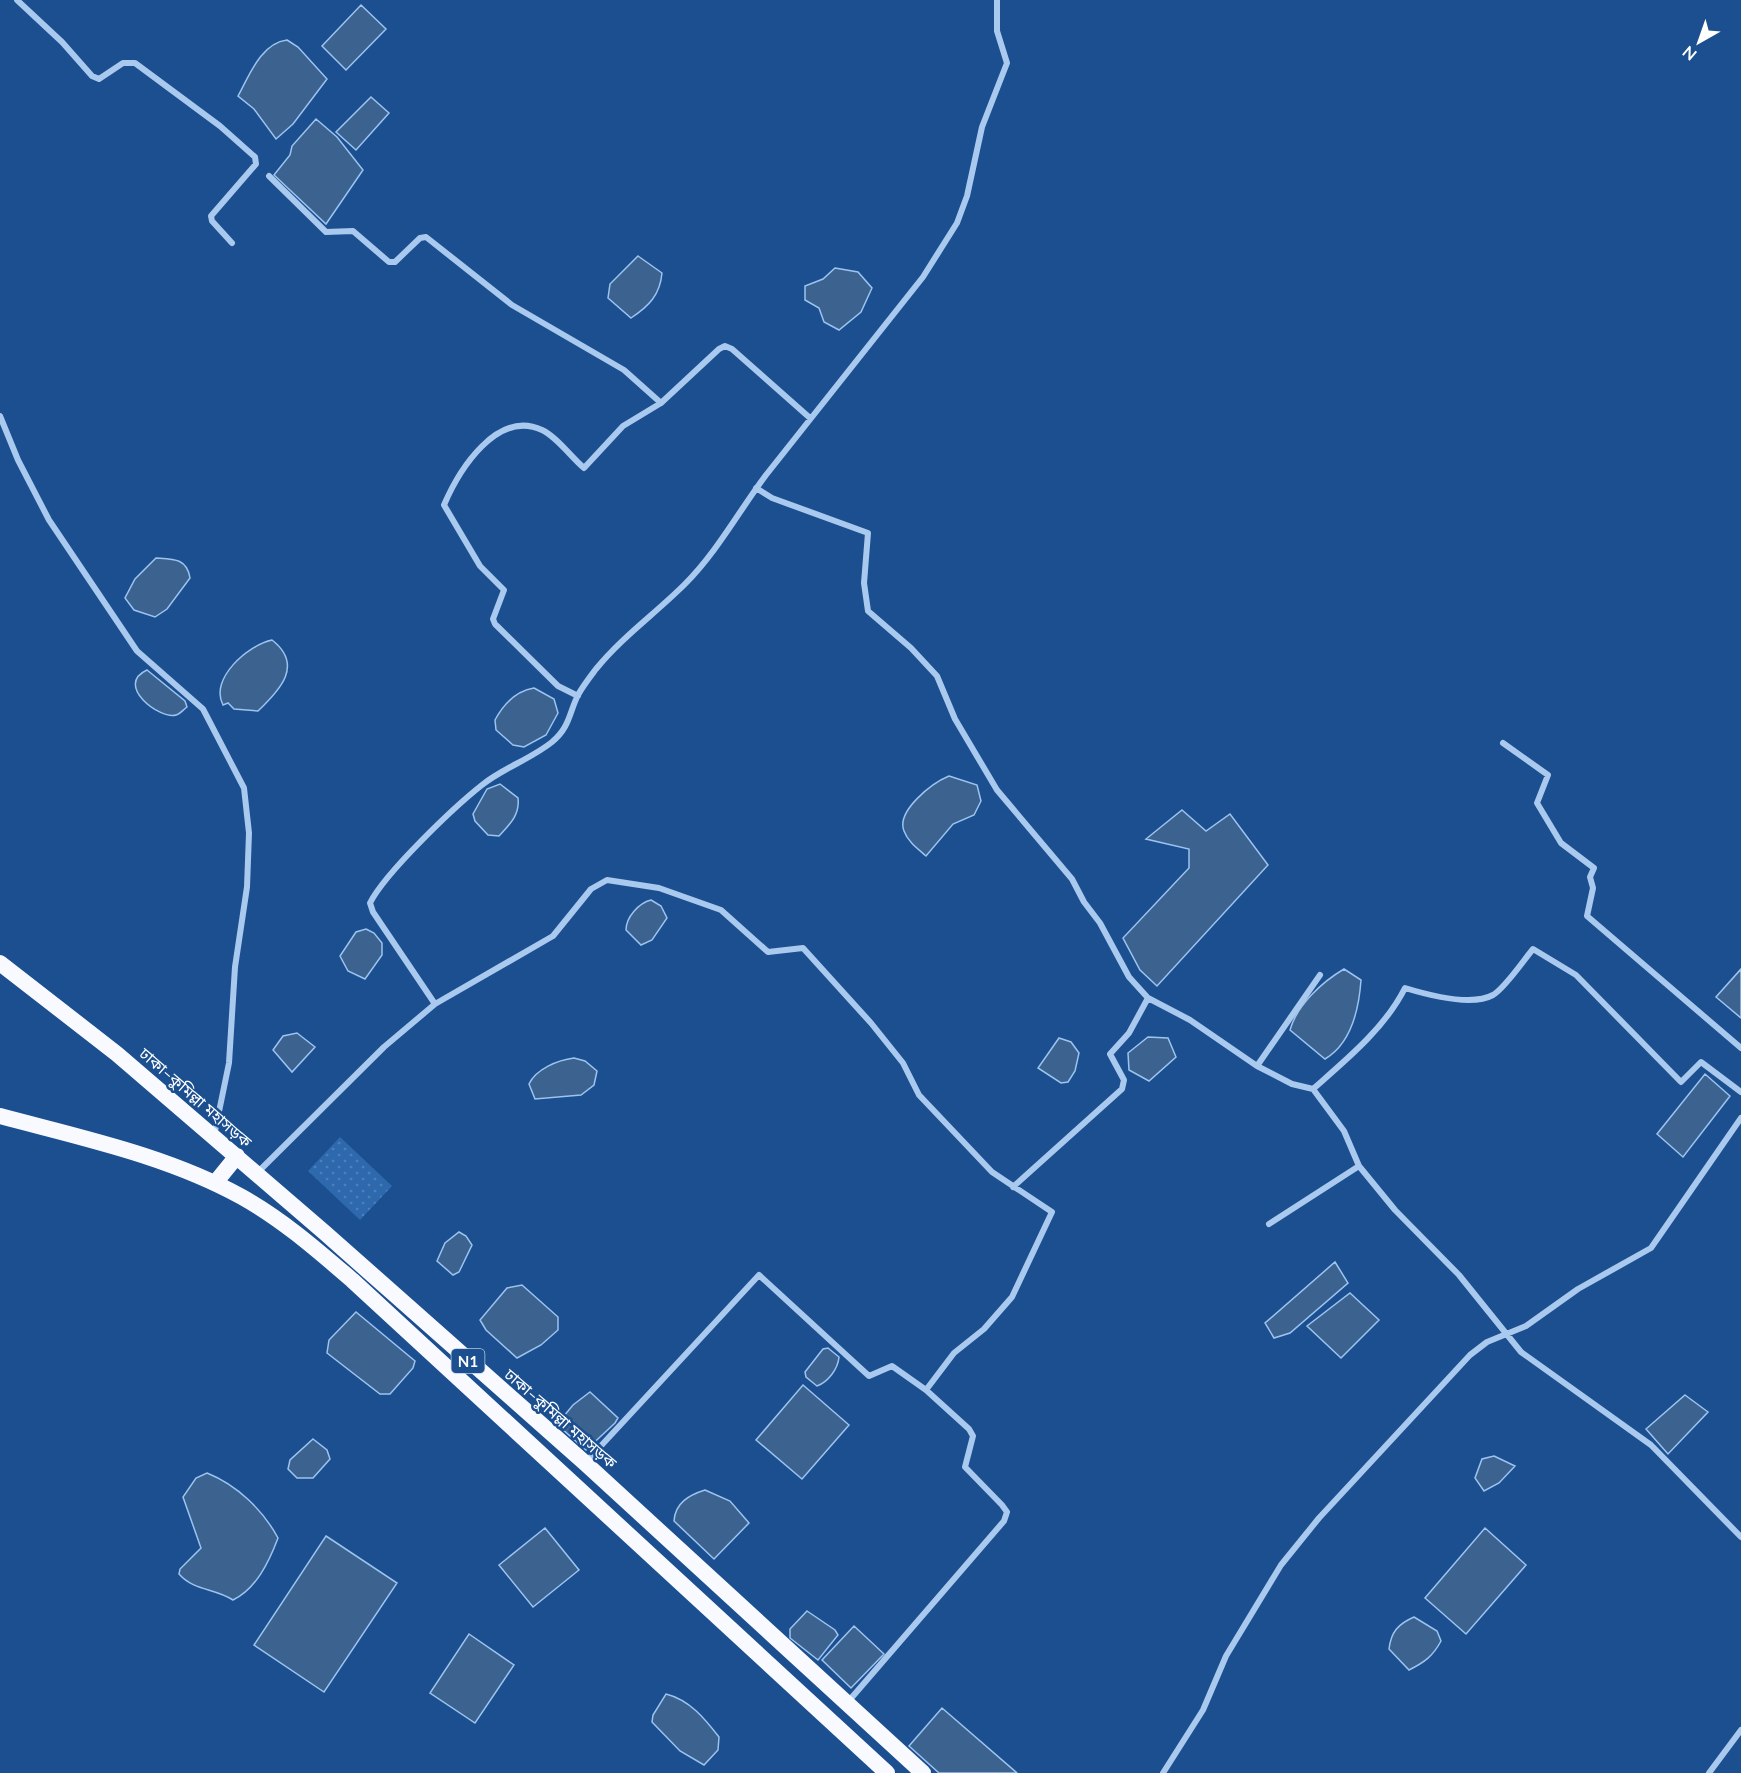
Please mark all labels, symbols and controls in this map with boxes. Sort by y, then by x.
north arrow [1669,12,1729,72]
text: N [1678,43,1700,65]
street label: ঢাকা–কুমিল্লা মহাসড়ক [135,1042,257,1152]
road number: N1 [452,1349,484,1373]
street label: ঢাকা–কুমিল্লা মহাসড়ক [500,1363,622,1473]

